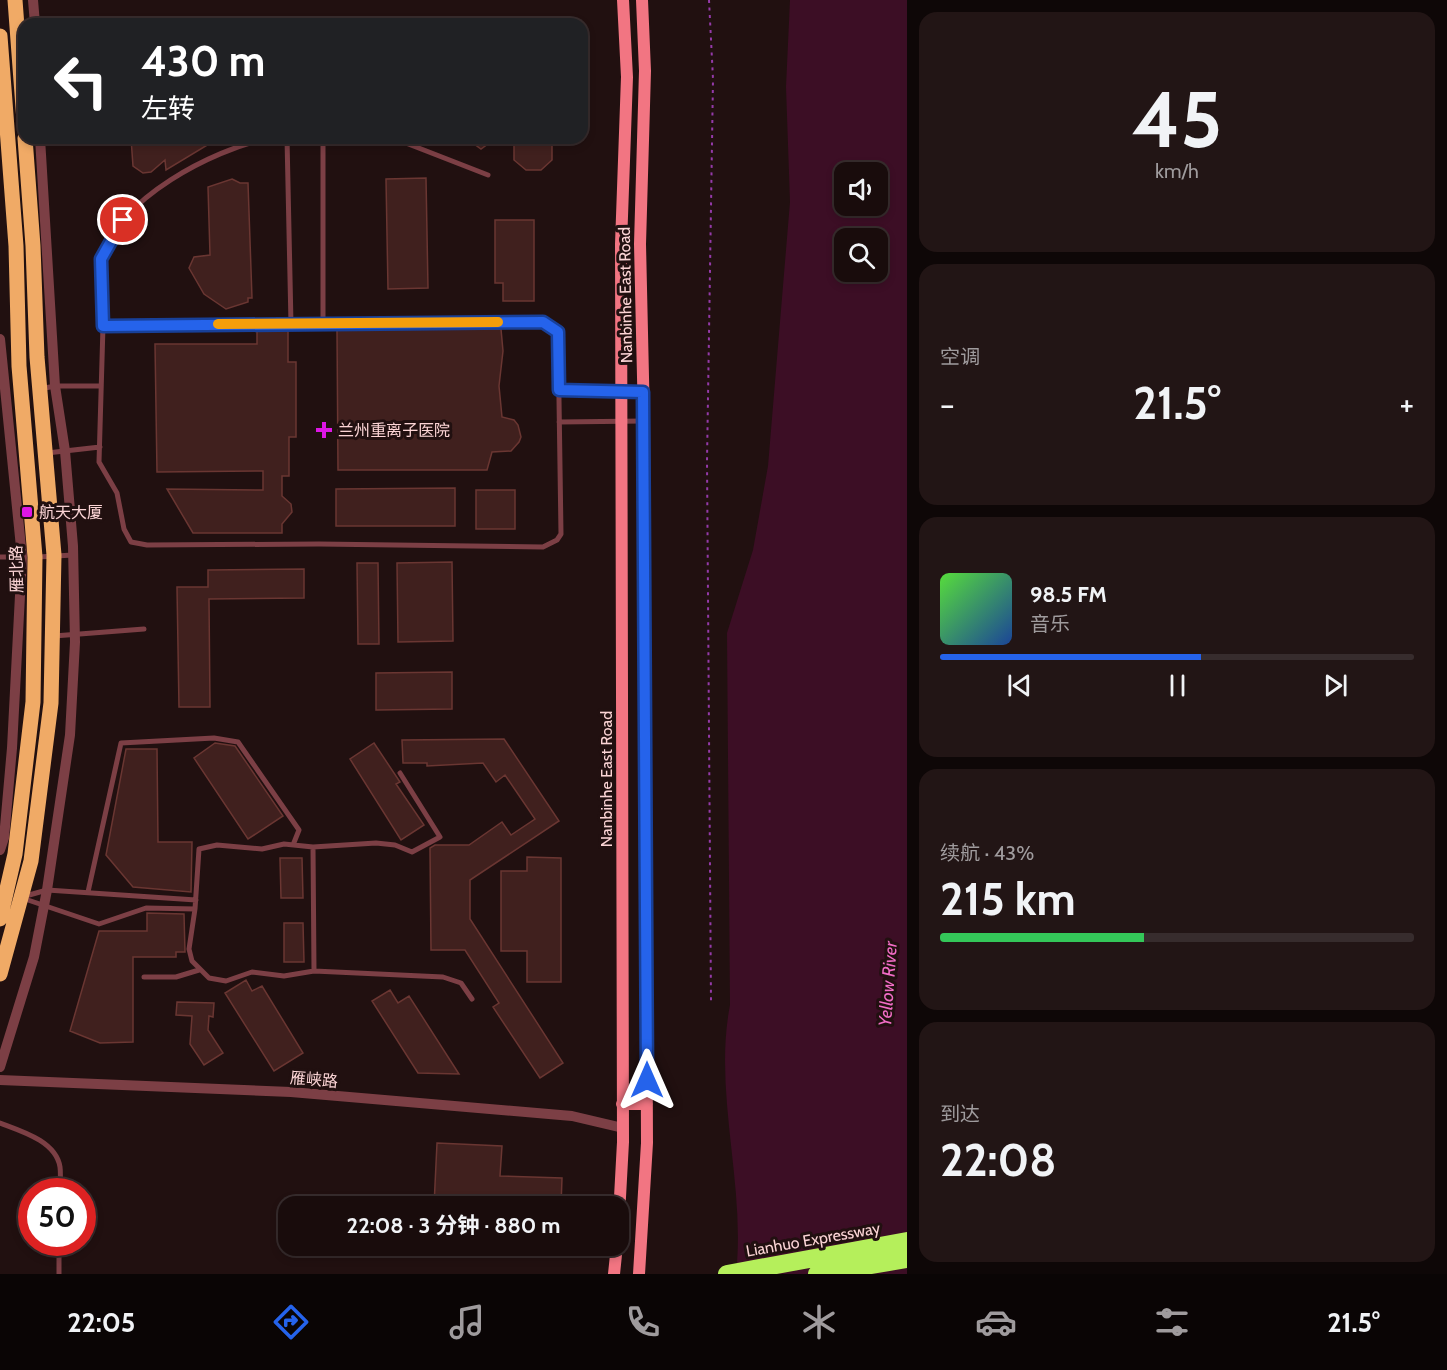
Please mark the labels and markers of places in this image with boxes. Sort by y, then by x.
pin [97,194,148,245]
marker: 兰州重离子医院 [315,421,333,439]
place label: 兰州重离子医院 [338,421,450,440]
place label: 航天大厦 [39,503,103,522]
marker: 航天大厦 [20,505,34,519]

